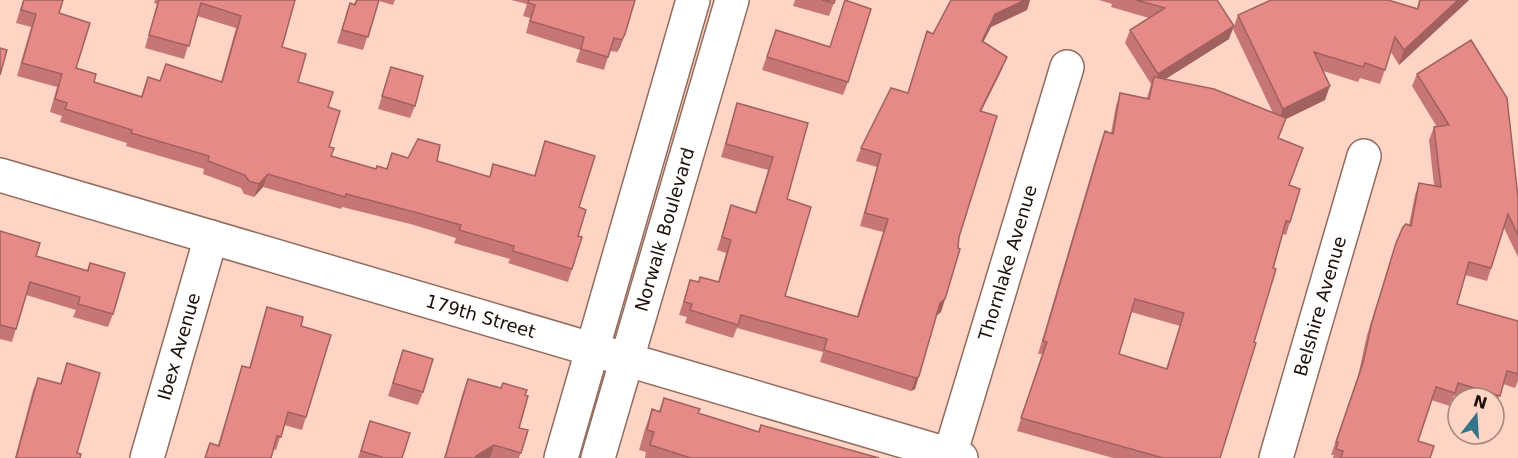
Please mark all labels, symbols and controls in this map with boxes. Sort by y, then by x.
street label: Norwalk Boulevard [630,145,698,314]
street label: Thornlake Avenue [974,182,1041,344]
street label: Belshire Avenue [1289,234,1350,379]
street label: Ibex Avenue [153,290,204,403]
street label: 179th Street [423,290,538,342]
north arrow [1446,386,1506,446]
text: N [1471,391,1489,413]

